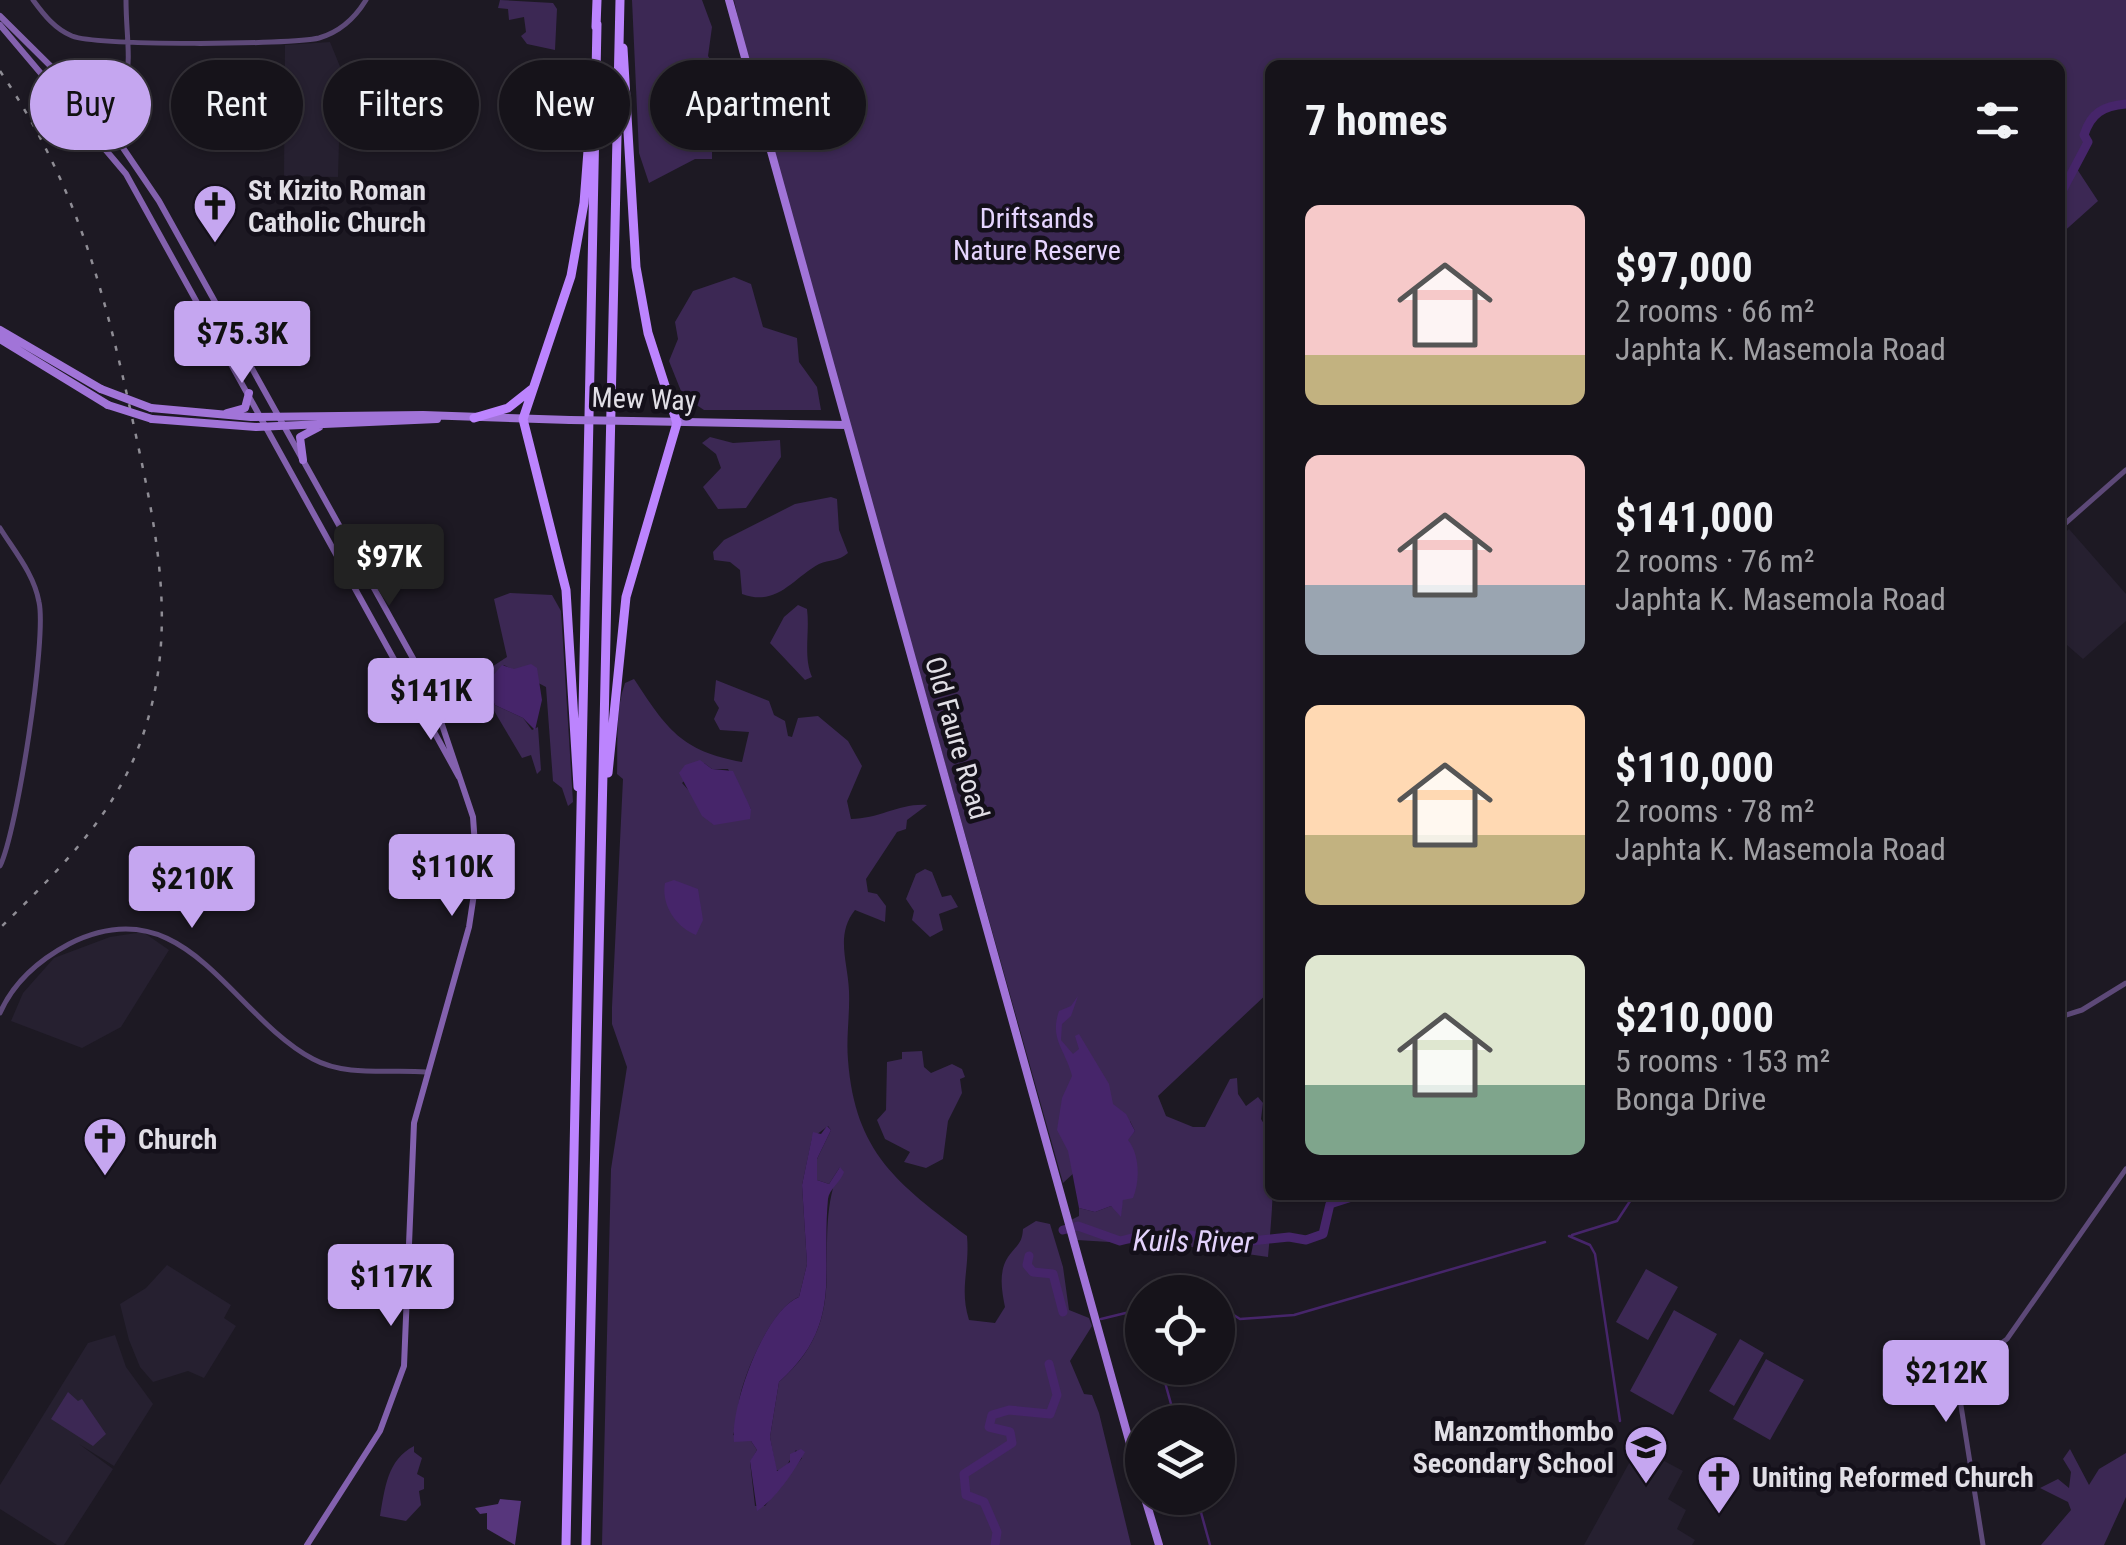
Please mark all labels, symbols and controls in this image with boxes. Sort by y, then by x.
chip: Buy [30,60,151,150]
chip: Rent [171,60,303,150]
chip: Filters [323,60,479,150]
chip: New [499,60,630,150]
chip: Apartment [650,60,866,150]
icon: filters [1970,93,2025,148]
text: 7 homes [1305,96,1448,145]
place label: St Kizito Roman Catholic Church [248,174,426,239]
church icon: St Kizito Roman Catholic Church [192,183,238,244]
park label: Driftsands Nature Reserve [953,202,1121,267]
text: $97,000 [1615,243,1753,292]
icon: home [1385,245,1505,365]
text: 2 rooms · 66 m² [1615,292,1814,330]
pin: $75.3K [161,301,323,386]
text: $75.3K [196,314,288,352]
text: Japhta K. Masemola Road [1615,330,1946,368]
street label: Mew Way [591,381,697,417]
text: $141,000 [1615,493,1774,542]
icon: home [1385,495,1505,615]
pin: $97K [330,524,448,609]
text: $97K [356,537,422,575]
text: 2 rooms · 76 m² [1615,542,1814,580]
text: Japhta K. Masemola Road [1615,580,1946,618]
street label: Old Faure Road [918,653,996,823]
pin: $141K [361,658,501,743]
text: $141K [390,671,472,709]
text: $110,000 [1615,743,1774,792]
icon: home [1385,745,1505,865]
text: 2 rooms · 78 m² [1615,792,1814,830]
text: Japhta K. Masemola Road [1615,830,1946,868]
pin: $110K [382,834,522,919]
pin: $210K [122,846,262,931]
text: $110K [411,847,493,885]
text: $210K [151,859,233,897]
text: $210,000 [1615,993,1774,1042]
icon: home [1385,995,1505,1115]
text: 5 rooms · 153 m² [1615,1042,1830,1080]
text: Bonga Drive [1615,1080,1766,1118]
church icon: Church [82,1116,128,1177]
place label: Church [138,1123,217,1156]
water label: Kuils River [1133,1222,1254,1260]
pin: $117K [321,1244,461,1329]
text: $117K [350,1257,432,1295]
map controls [1125,1275,1235,1515]
button: locate [1125,1275,1235,1385]
pin: $212K [1876,1340,2016,1425]
text: $212K [1905,1353,1987,1391]
button: layers [1125,1405,1235,1515]
place label: Manzomthombo Secondary School [1413,1415,1614,1480]
school or university icon: Manzomthombo Secondary School [1623,1424,1669,1485]
church icon: Uniting Reformed Church [1696,1454,1742,1515]
place label: Uniting Reformed Church [1752,1461,2034,1494]

